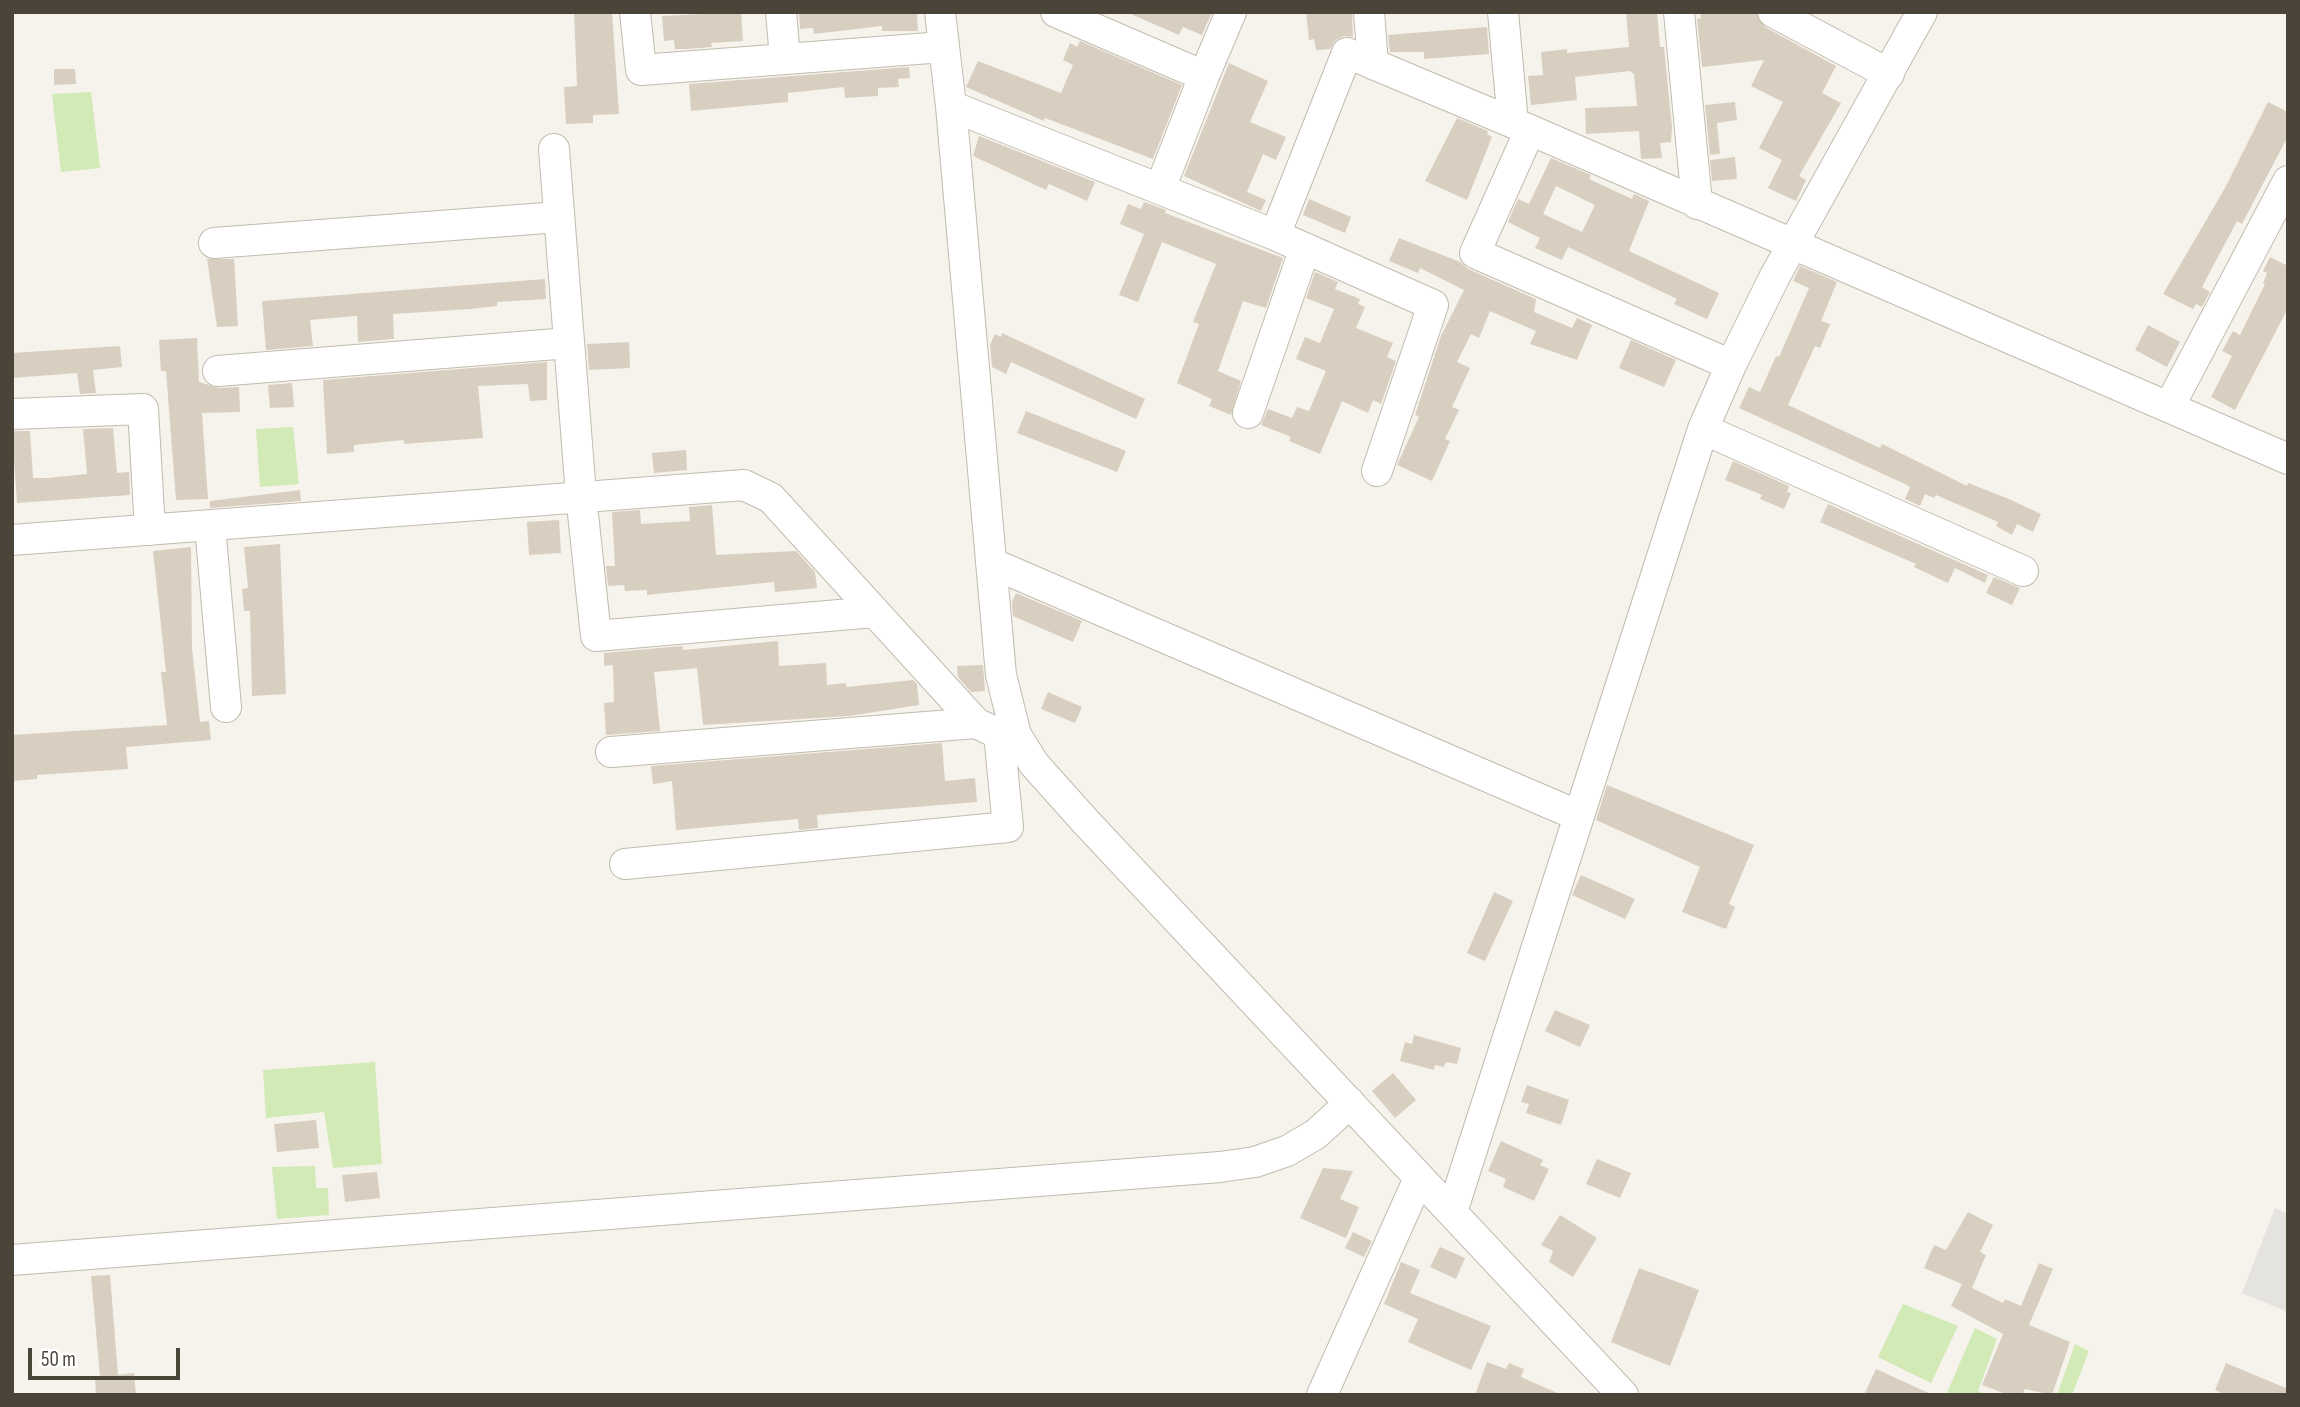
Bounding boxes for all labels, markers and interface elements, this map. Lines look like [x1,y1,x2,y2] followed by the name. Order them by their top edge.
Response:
[32,1334,184,1378] scale bar
[41,1347,76,1372] text: 50 m

